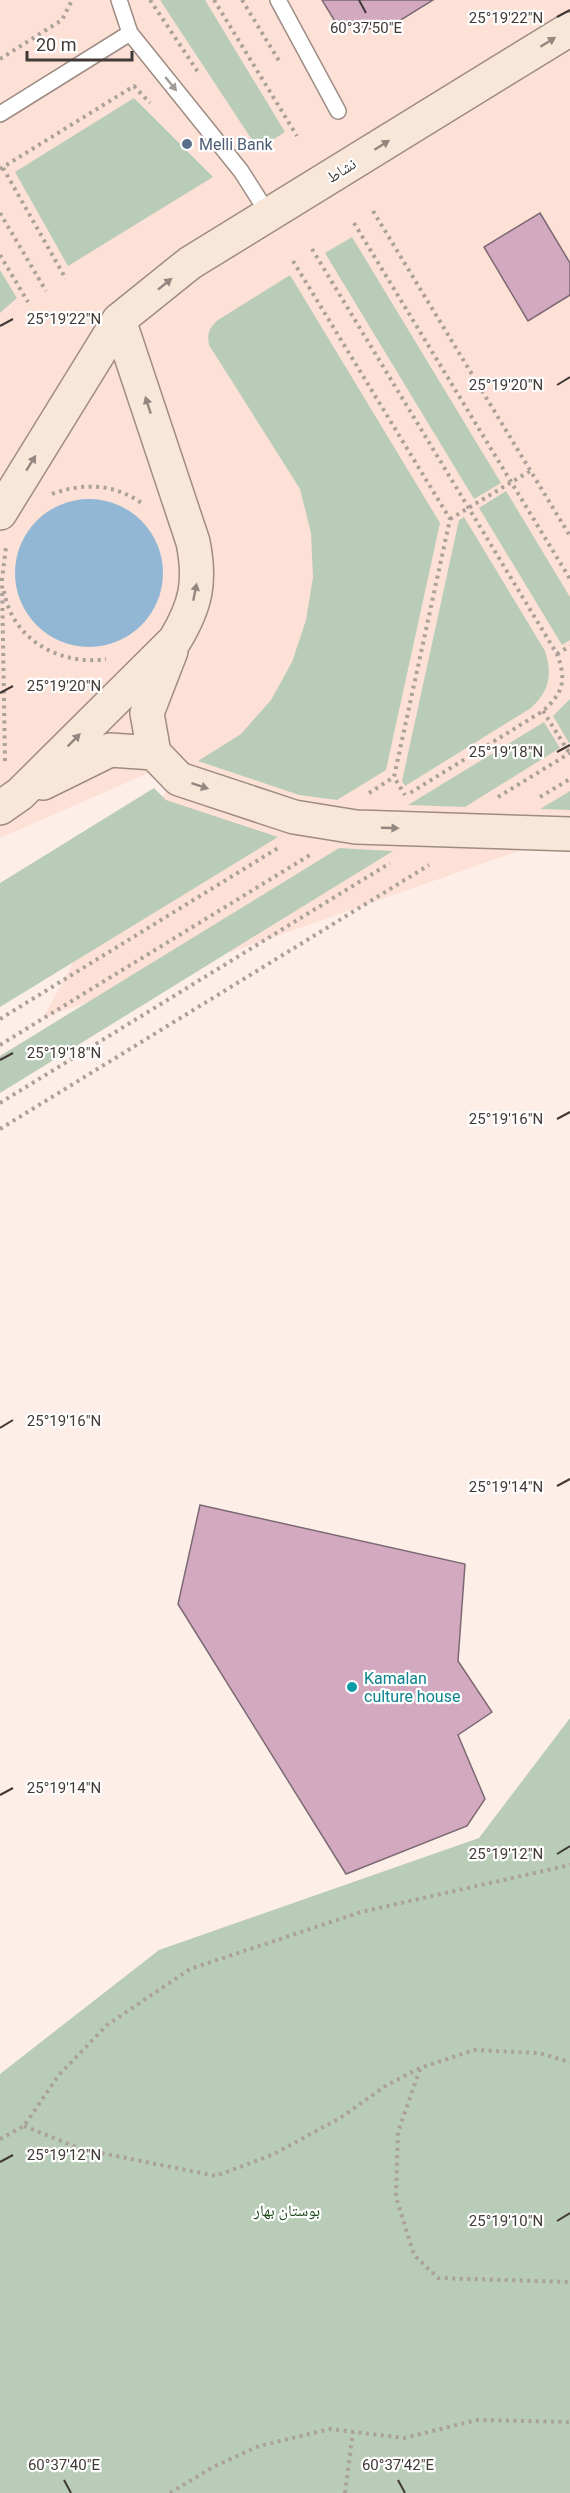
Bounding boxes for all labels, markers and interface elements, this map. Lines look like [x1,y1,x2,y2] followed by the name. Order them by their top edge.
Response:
[469,9,543,27] text: 25°19'22"N
[330,19,403,37] text: 60°37'50"E
[27,24,132,62] scale bar
[36,34,76,55] text: 20 m
[540,37,556,48] one-way arrow
[164,76,177,91] one-way arrow
[199,135,274,154] place label: Melli Bank
[180,137,194,151] marker: Melli Bank
[374,139,390,150] one-way arrow
[323,154,360,187] street label: نشاط
[157,277,173,290] one-way arrow
[27,310,101,328] text: 25°19'22"N
[469,376,543,394] text: 25°19'20"N
[142,396,152,414] one-way arrow
[25,455,36,472] one-way arrow
[191,582,200,601] one-way arrow
[27,677,101,695] text: 25°19'20"N
[66,734,80,748] one-way arrow
[469,743,543,761] text: 25°19'18"N
[191,782,209,792] one-way arrow
[380,823,399,833] one-way arrow
[27,1044,101,1062] text: 25°19'18"N
[469,1110,543,1128] text: 25°19'16"N
[27,1412,101,1430] text: 25°19'16"N
[469,1478,543,1496] text: 25°19'14"N
[364,1669,460,1706] place label: Kamalan culture house
[345,1680,359,1694] marker: Kamalan culture house
[27,1779,101,1797] text: 25°19'14"N
[469,1845,543,1863] text: 25°19'12"N
[27,2146,101,2164] text: 25°19'12"N
[253,2201,320,2221] park label: بوستان بهار
[469,2212,543,2230] text: 25°19'10"N
[28,2456,101,2474] text: 60°37'40"E
[362,2456,435,2474] text: 60°37'42"E

